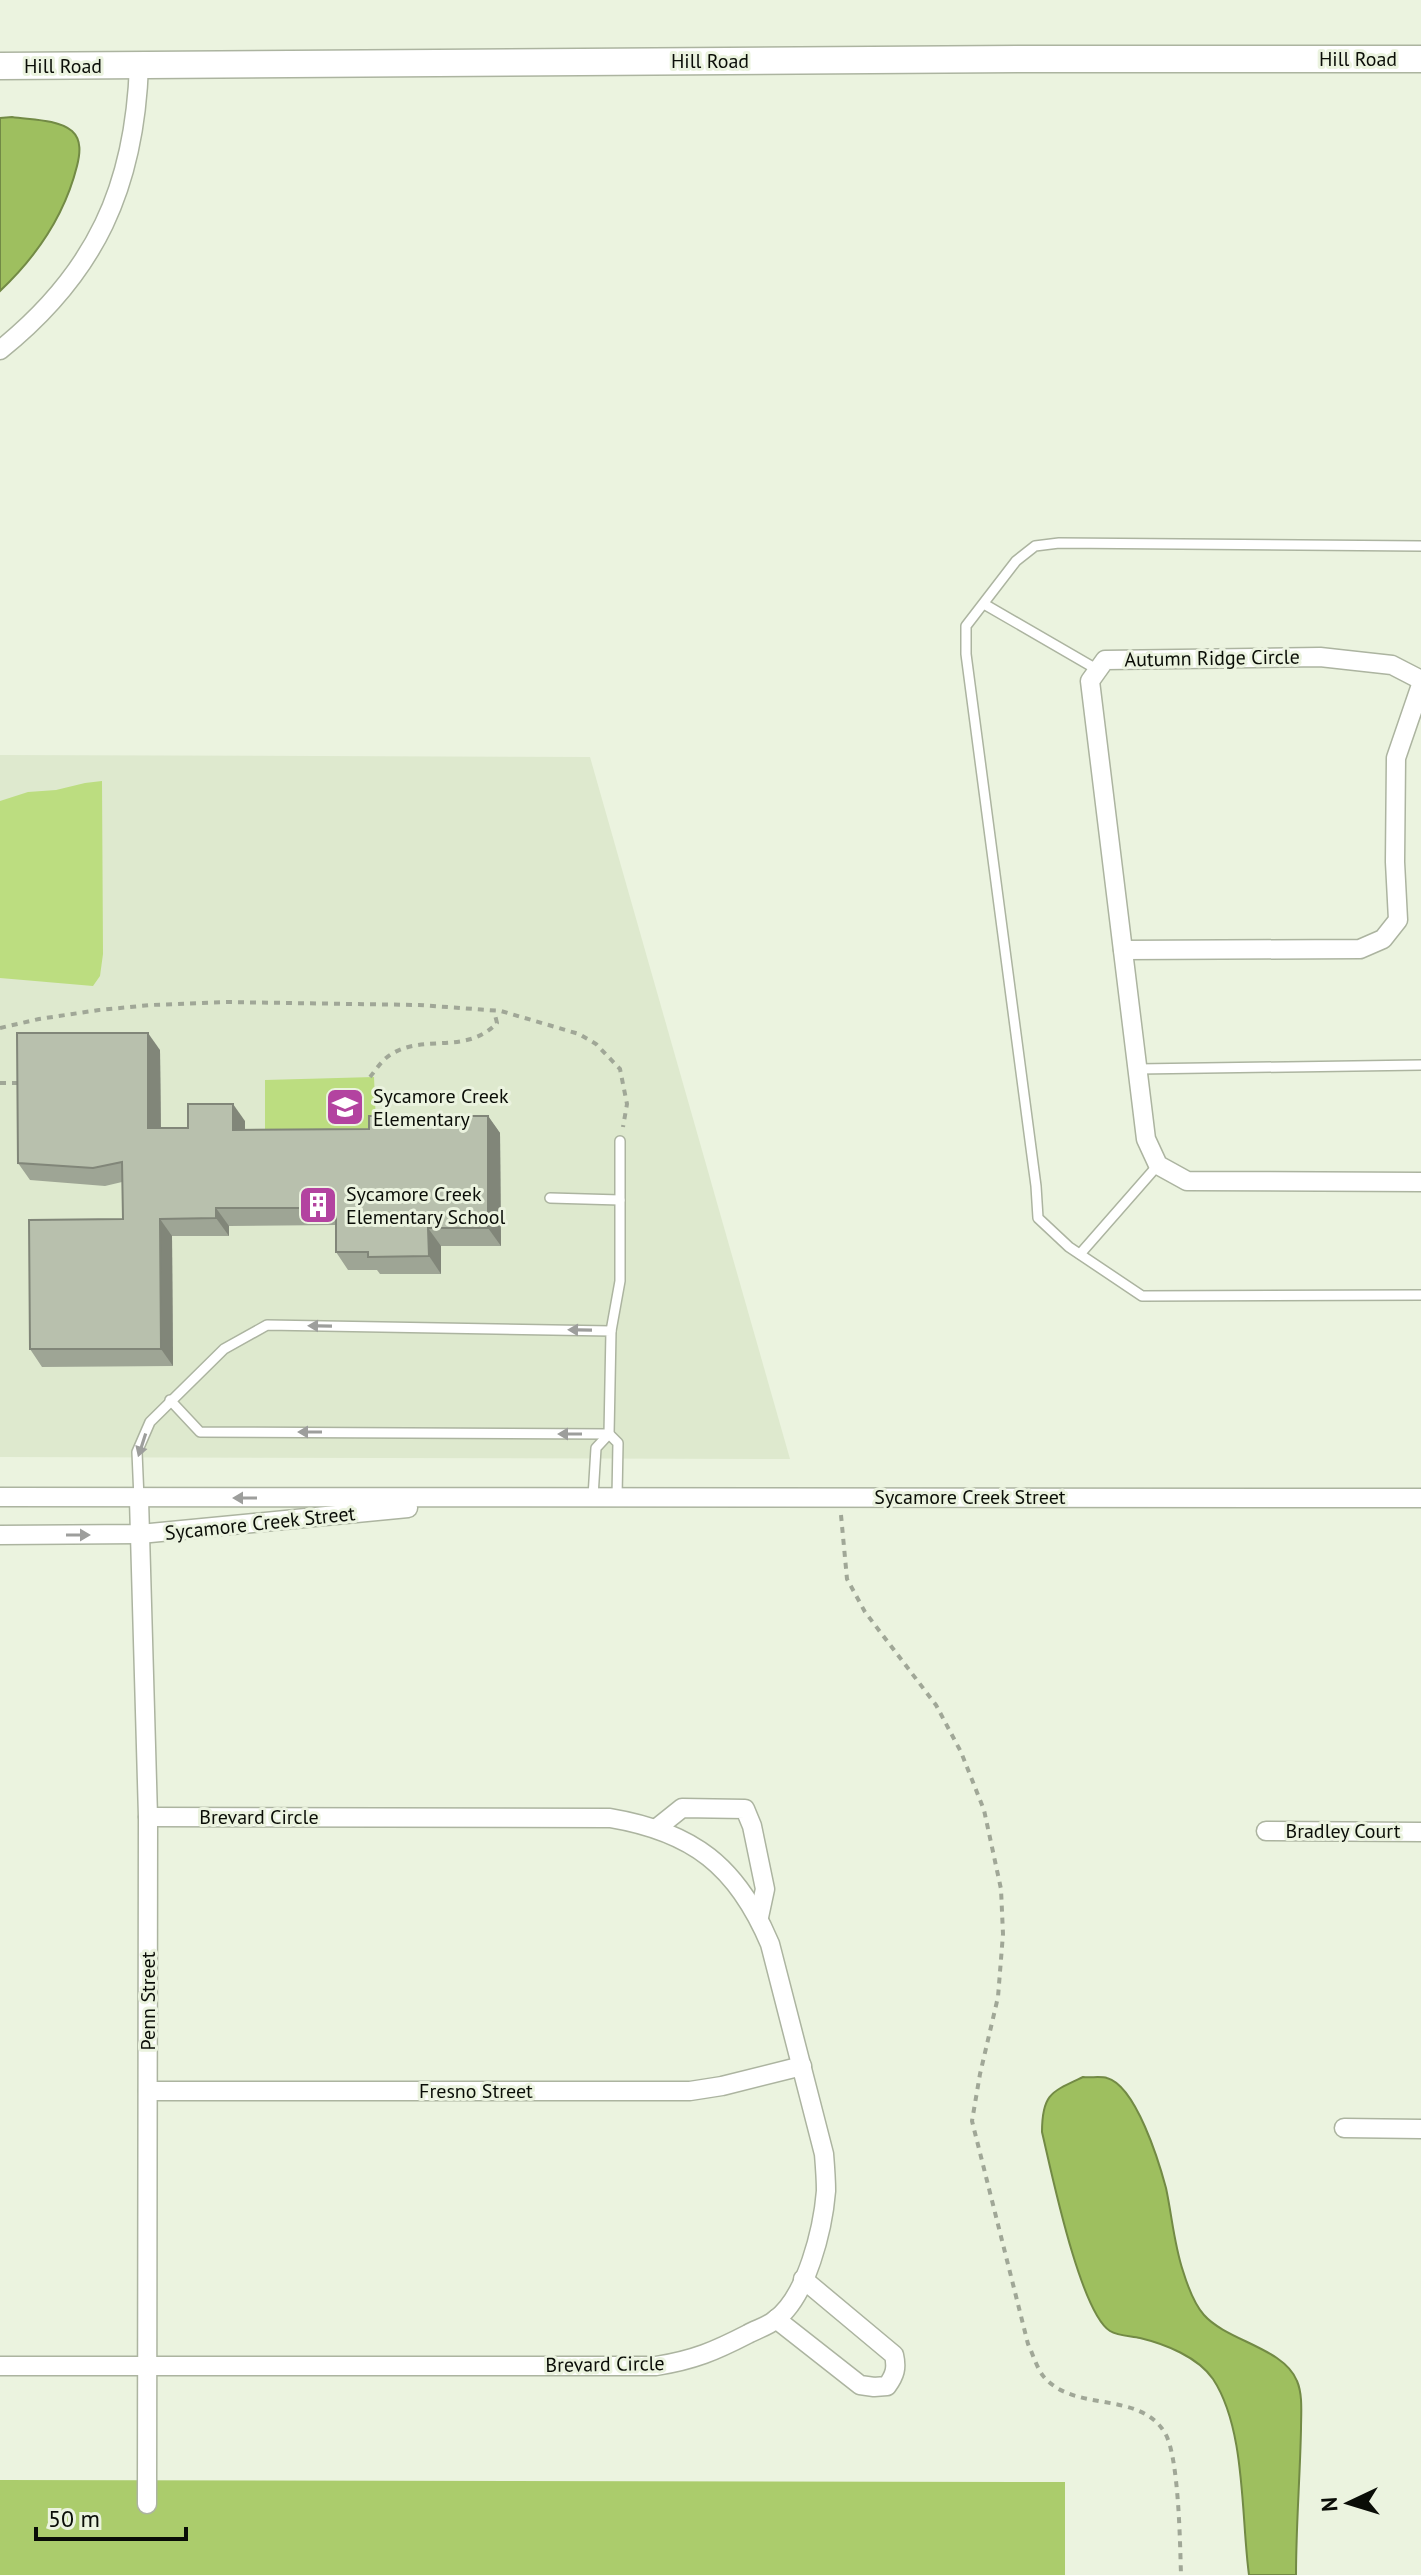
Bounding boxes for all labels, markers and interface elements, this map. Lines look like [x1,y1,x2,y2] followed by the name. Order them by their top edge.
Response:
[1319,46,1397,72] street label: Hill Road
[671,48,749,74] street label: Hill Road
[24,53,102,79] street label: Hill Road
[1124,643,1300,673] street label: Autumn Ridge Circle
[373,1083,509,1132] place label: Sycamore Creek Elementary
[324,1086,366,1128] school or university icon: Sycamore Creek Elementary
[346,1181,506,1230] place label: Sycamore Creek Elementary School
[297,1184,339,1226] building icon: Sycamore Creek Elementary School
[307,1320,332,1332] one-way arrow
[567,1324,592,1337] one-way arrow
[297,1426,322,1438] one-way arrow
[557,1428,582,1440] one-way arrow
[135,1433,148,1457] one-way arrow
[874,1484,1066,1510] street label: Sycamore Creek Street
[232,1492,257,1504] one-way arrow
[164,1500,357,1546] street label: Sycamore Creek Street
[66,1528,91,1541] one-way arrow
[199,1804,319,1830] street label: Brevard Circle
[1285,1818,1401,1844] street label: Bradley Court
[135,1951,161,2050] street label: Penn Street
[419,2078,533,2104] street label: Fresno Street
[545,2350,665,2378] street label: Brevard Circle
[1309,2463,1389,2543] north arrow
[36,2491,186,2541] scale bar
[1315,2496,1344,2513] text: N
[48,2503,100,2534] text: 50 m

